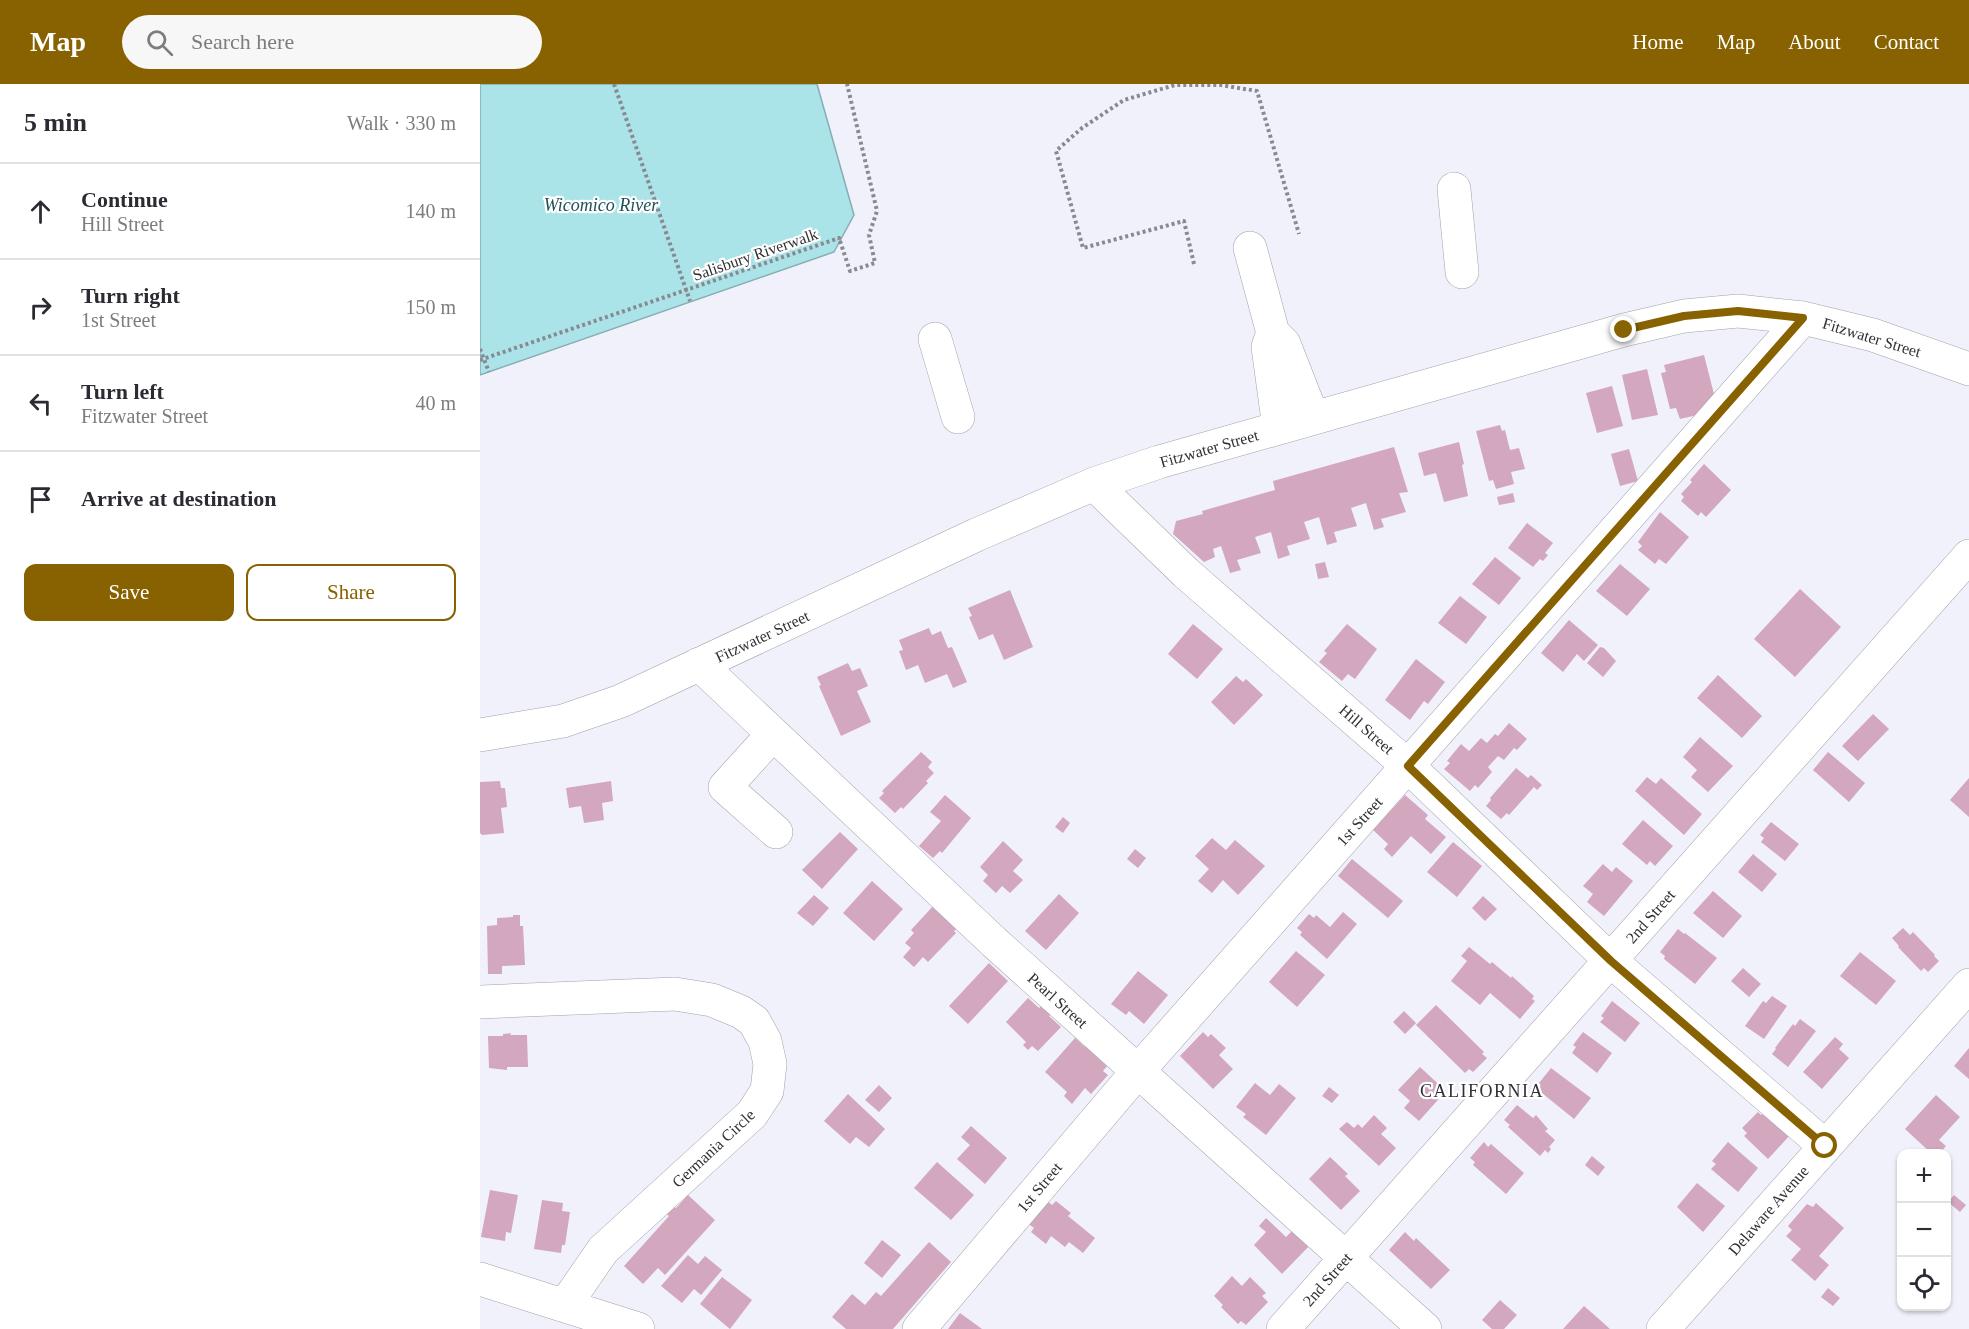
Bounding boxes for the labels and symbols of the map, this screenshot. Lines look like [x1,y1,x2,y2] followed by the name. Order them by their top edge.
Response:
[544,195,659,215] water label: Wicomico River
[690,225,820,285] street label: Salisbury Riverwalk
[1821,314,1924,361] street label: Fitzwater Street
[1610,316,1636,342] route end
[1158,426,1261,471] street label: Fitzwater Street
[713,607,812,666] street label: Fitzwater Street
[1336,701,1398,758] street label: Hill Street
[1333,793,1386,849] street label: 1st Street
[1623,886,1679,947] street label: 2nd Street
[1024,969,1091,1032] street label: Pearl Street
[1420,1081,1544,1101] district label: CALIFORNIA
[669,1106,758,1191] street label: Germania Circle
[1811,1132,1837,1158] route start
[1014,1158,1066,1216] street label: 1st Street
[1725,1162,1812,1259] street label: Delaware Avenue
[1300,1249,1356,1310] street label: 2nd Street

